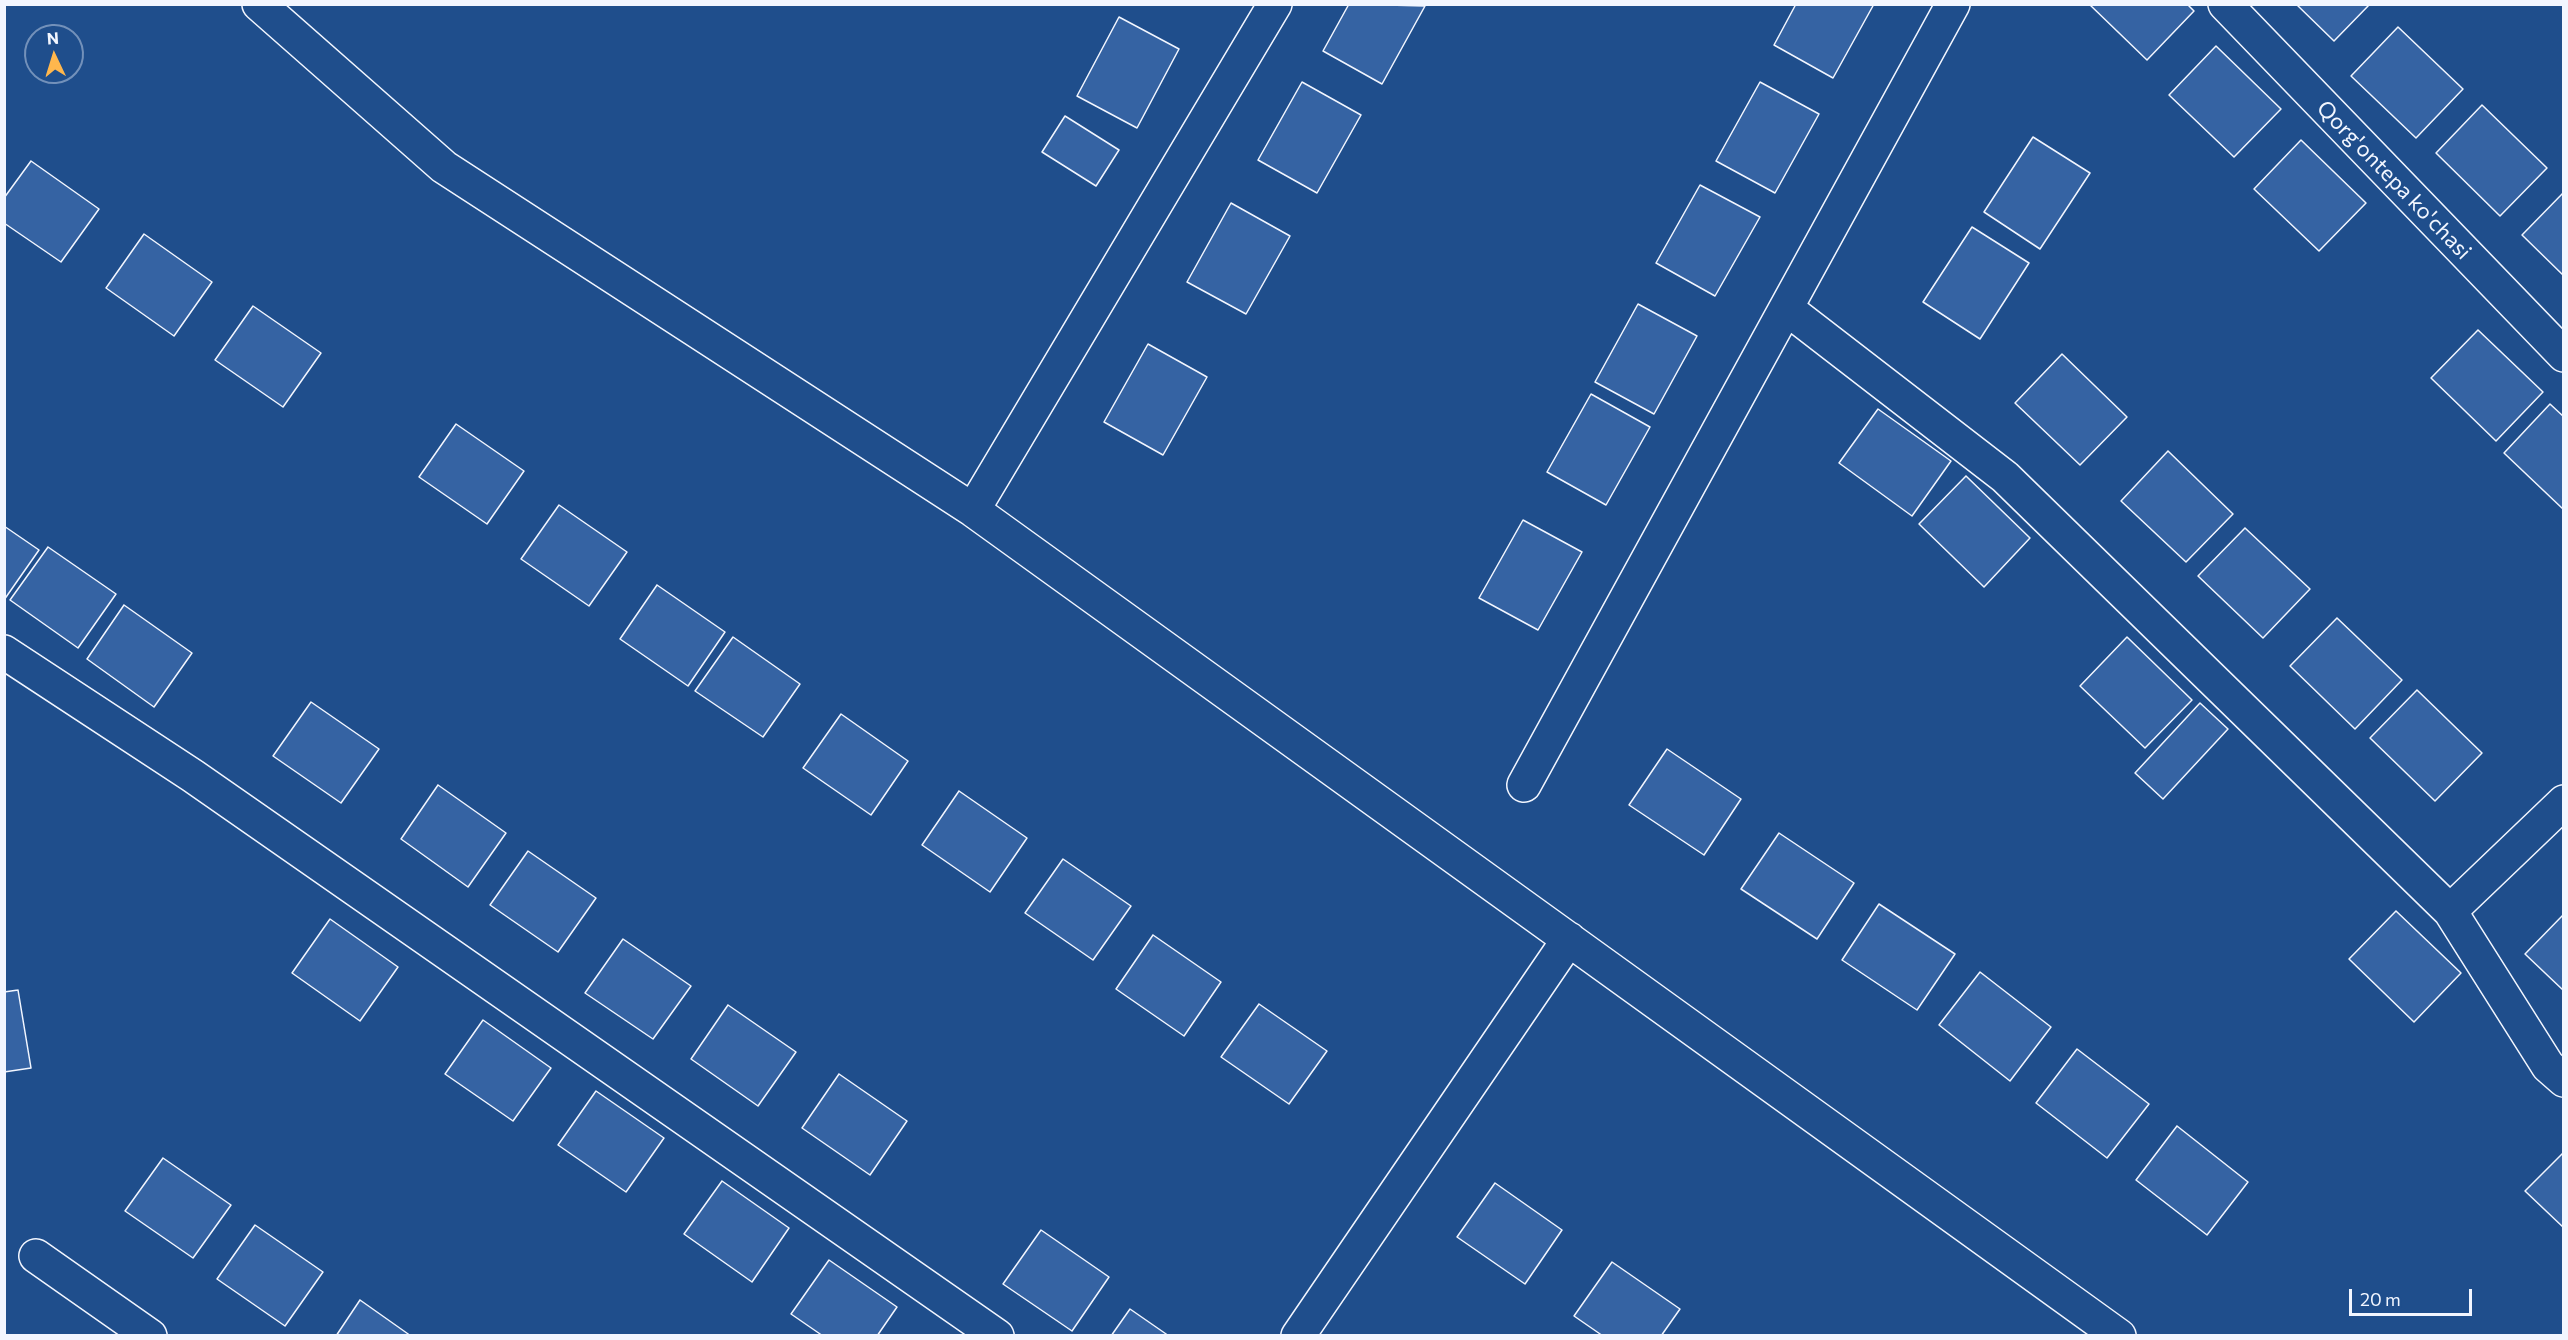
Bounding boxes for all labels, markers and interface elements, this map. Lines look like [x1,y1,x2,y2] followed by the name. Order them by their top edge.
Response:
[24,24,84,84] north arrow
[46,28,59,47] text: N
[2311,95,2477,265] street label: Qorg'ontepa ko'chasi
[2352,1277,2475,1315] scale bar
[2360,1288,2401,1310] text: 20 m

